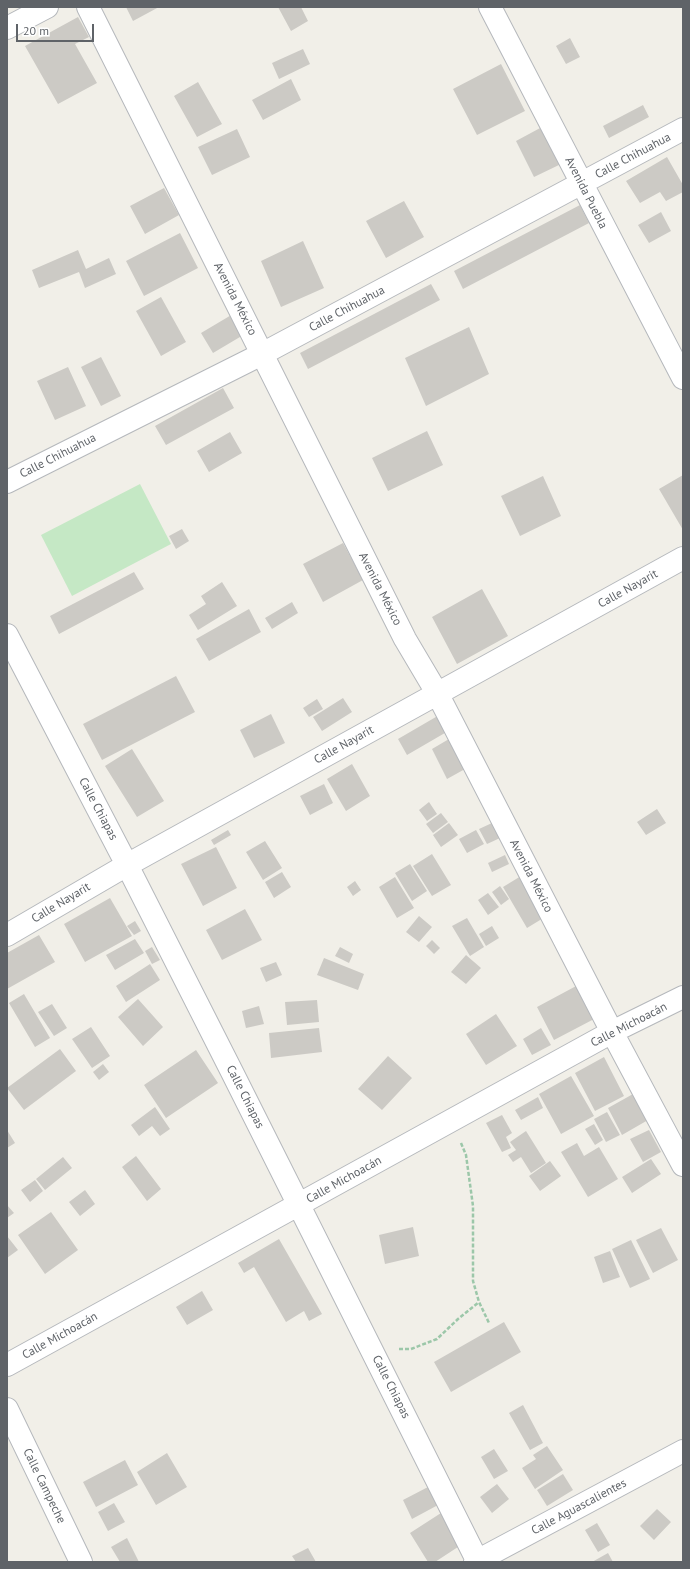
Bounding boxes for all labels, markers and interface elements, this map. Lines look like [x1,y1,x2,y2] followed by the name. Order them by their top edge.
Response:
[18,16,96,42] scale bar
[23,23,49,38] text: 20 m
[593,130,673,182] street label: Calle Chihuahua
[562,155,610,231] street label: Avenida Puebla
[210,260,260,338] street label: Avenida México
[307,283,387,335] street label: Calle Chihuahua
[18,431,98,481] street label: Calle Chihuahua
[355,550,405,628] street label: Avenida México
[596,567,660,611] street label: Calle Nayarit
[312,723,376,767] street label: Calle Nayarit
[75,775,121,843] street label: Calle Chiapas
[506,837,556,915] street label: Avenida México
[29,880,93,926] street label: Calle Nayarit
[588,1000,670,1050] street label: Calle Michoacán
[223,1063,267,1131] street label: Calle Chiapas
[304,1153,384,1207] street label: Calle Michoacán
[20,1309,100,1363] street label: Calle Michoacán
[369,1353,413,1421] street label: Calle Chiapas
[20,1446,68,1526] street label: Calle Campeche
[529,1476,629,1538] street label: Calle Aguascalientes

